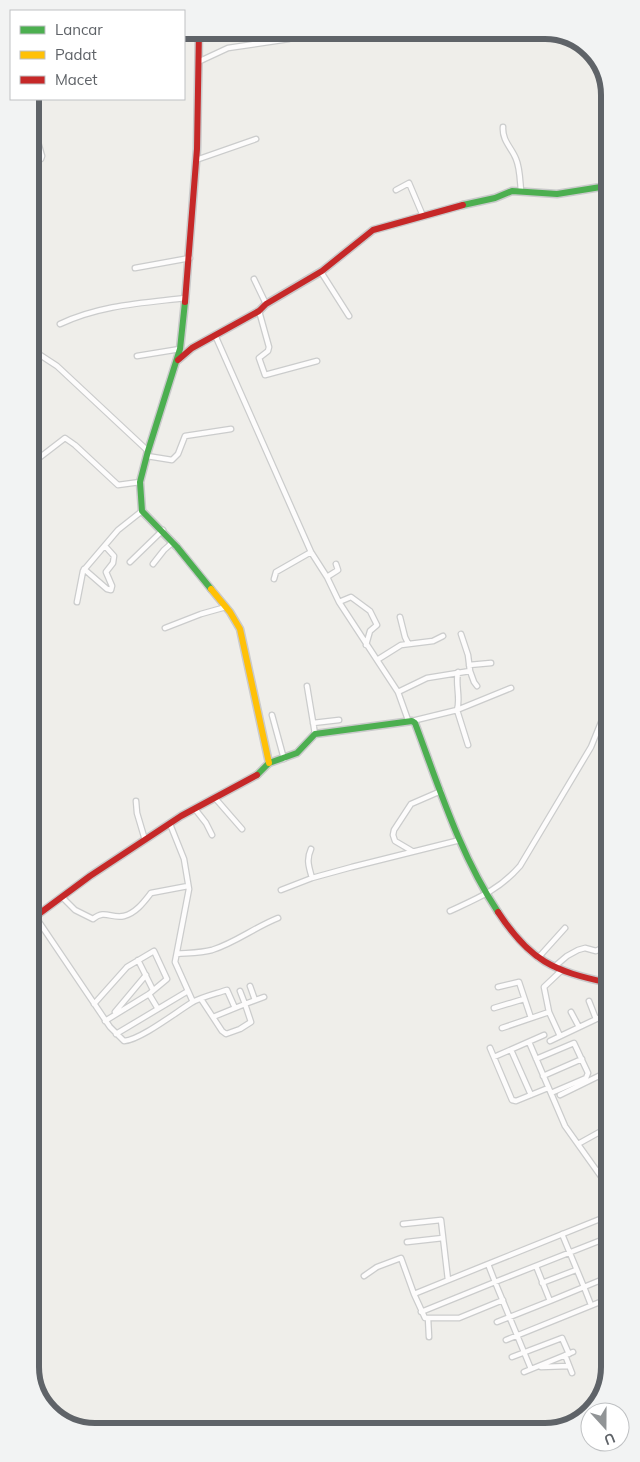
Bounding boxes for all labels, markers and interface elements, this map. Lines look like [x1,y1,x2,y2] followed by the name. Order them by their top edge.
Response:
[10,10,185,100] legend
[55,20,103,39] text: Lancar
[55,45,97,64] text: Padat
[55,70,98,89] text: Macet
[580,1402,630,1452] north arrow
[602,1429,618,1449] text: U

